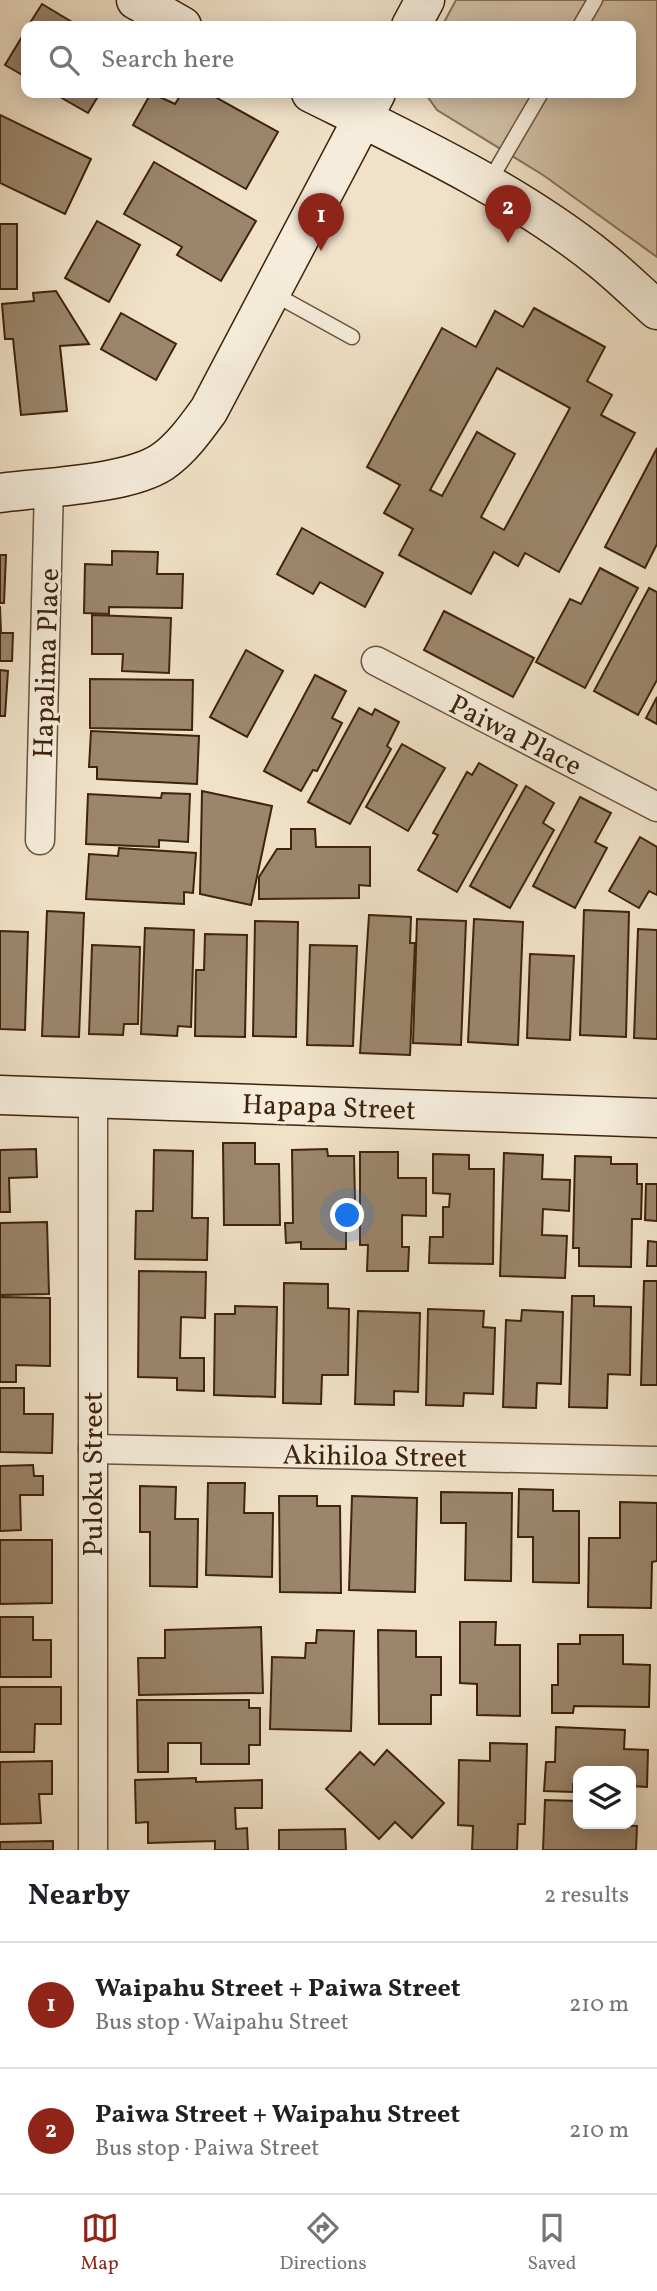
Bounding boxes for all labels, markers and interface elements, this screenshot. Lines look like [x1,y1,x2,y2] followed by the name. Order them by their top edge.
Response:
[21,21,636,98] search box
[45,41,83,79] icon: search
[101,42,234,78] text: Search here
[485,185,531,243] pin: 2
[298,193,344,251] pin: 1
[25,567,70,759] street label: Hapalima Place
[442,686,588,786] street label: Paiwa Place
[241,1086,417,1131] street label: Hapapa Street
[330,1198,364,1232] your location
[75,1391,114,1557] street label: Puloku Street
[282,1436,468,1479] street label: Akihiloa Street
[573,1766,636,1829] map controls
[573,1766,636,1829] button: layers
[28,1875,130,1917] text: Nearby
[544,1880,629,1912] text: 2 results
[95,1971,461,2007] text: Waipahu Street + Paiwa Street
[46,1989,56,2021] text: 1
[569,1989,629,2021] text: 210 m
[95,2007,349,2039] text: Bus stop · Waipahu Street
[95,2097,460,2133] text: Paiwa Street + Waipahu Street
[45,2115,57,2147] text: 2
[569,2115,629,2147] text: 210 m
[95,2133,319,2165] text: Bus stop · Paiwa Street
[80,2209,119,2277] tab: Map
[280,2209,367,2277] tab: Directions
[528,2209,576,2277] tab: Saved

